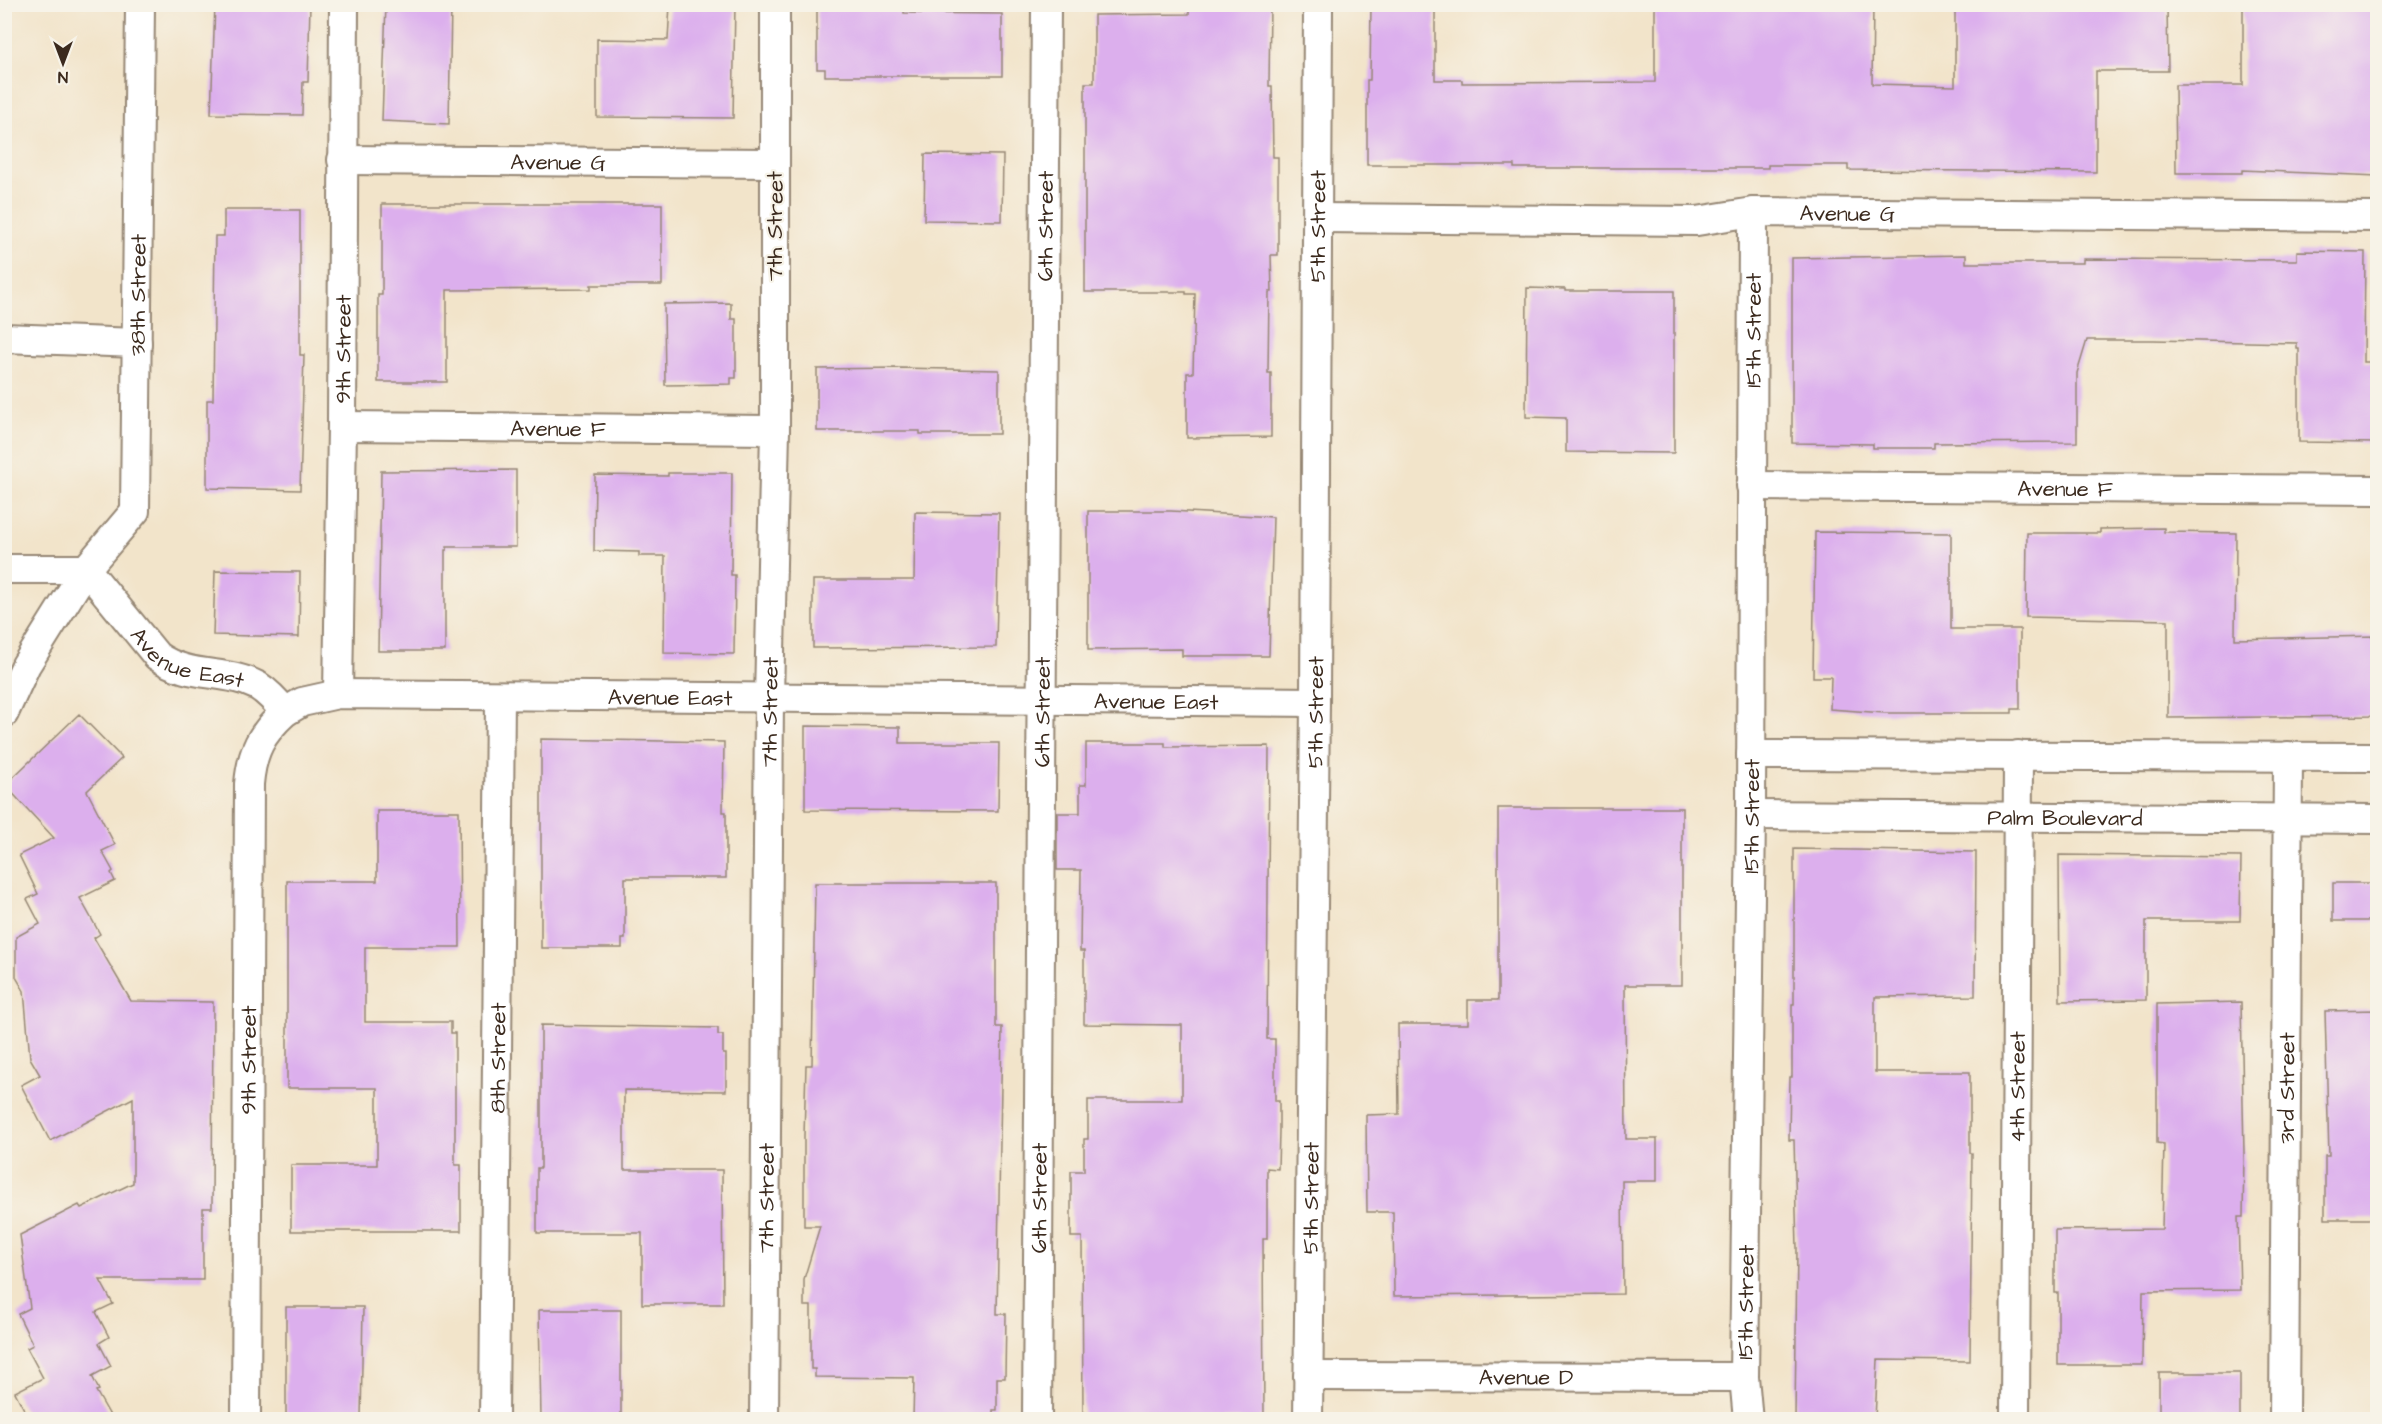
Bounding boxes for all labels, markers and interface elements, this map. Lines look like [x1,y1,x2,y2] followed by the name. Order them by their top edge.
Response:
[33,33,93,93] north arrow
[58,66,68,88] text: N
[510,147,606,179] street label: Avenue G
[1303,170,1334,282] street label: 5th Street
[760,171,791,281] street label: 7th Street
[1030,171,1062,281] street label: 6th Street
[1799,198,1895,230] street label: Avenue G
[123,234,155,356] street label: 38th Street
[1738,273,1770,388] street label: 15th Street
[328,294,360,404] street label: 9th Street
[510,414,607,445] street label: Avenue F
[2017,474,2114,505] street label: Avenue F
[123,621,248,696] street label: Avenue East
[1300,656,1332,768] street label: 5th Street
[755,657,787,767] street label: 7th Street
[1027,657,1059,767] street label: 6th Street
[608,682,733,714] street label: Avenue East
[1094,686,1219,718] street label: Avenue East
[1736,759,1768,874] street label: 15th Street
[1987,803,2143,834] street label: Palm Boulevard
[483,1002,514,1114] street label: 8th Street
[233,1005,265,1115] street label: 9th Street
[2002,1031,2034,1143] street label: 4th Street
[2272,1032,2303,1144] street label: 3rd Street
[1296,1142,1328,1254] street label: 5th Street
[751,1143,783,1253] street label: 7th Street
[1024,1143,1056,1253] street label: 6th Street
[1730,1244,1763,1360] street label: 15th Street
[1479,1362,1573,1394] street label: Avenue D

